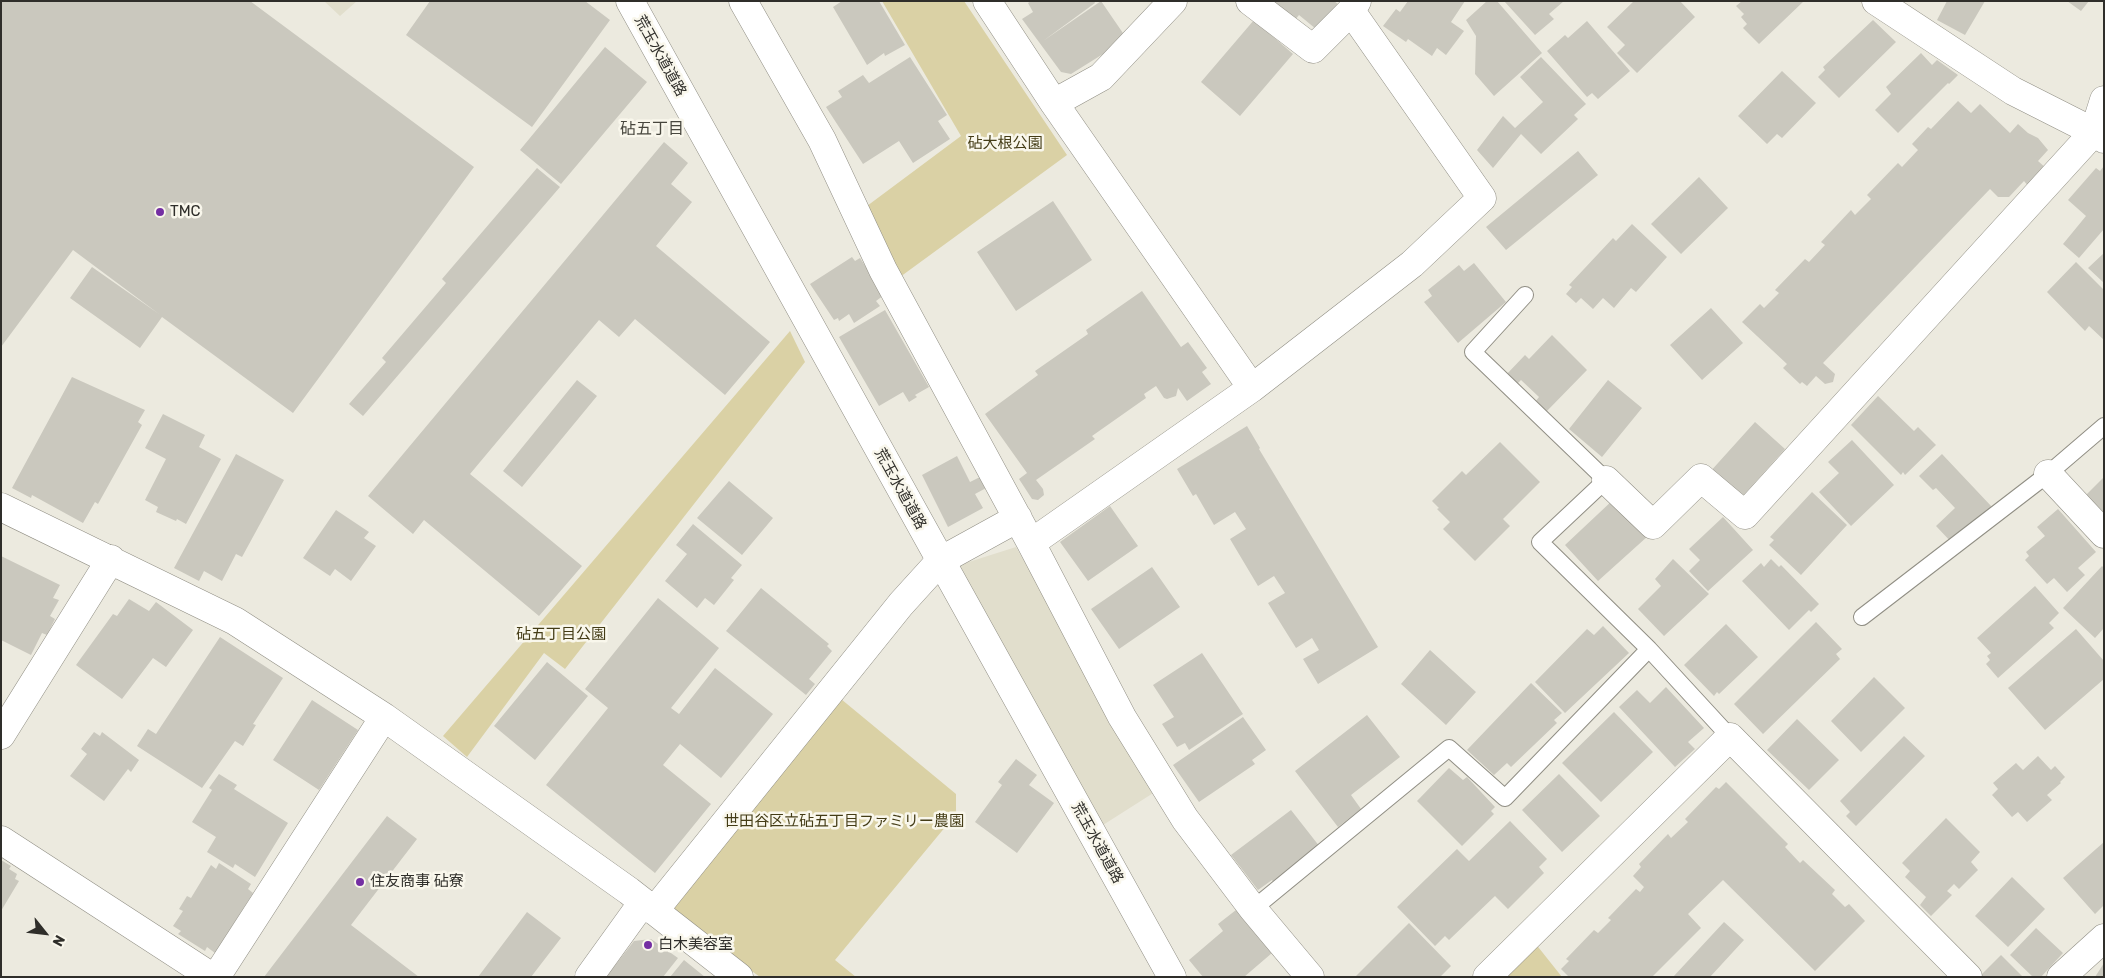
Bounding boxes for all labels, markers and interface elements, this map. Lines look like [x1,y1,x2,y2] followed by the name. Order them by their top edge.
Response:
[630,12,690,100] street label: 荒玉水道道路
[620,119,684,139] district label: 砧五丁目
[968,135,1042,153] park label: 砧大根公園
[170,203,201,221] place label: TMC
[154,206,166,218] marker: TMC
[870,445,930,533] street label: 荒玉水道道路
[516,626,606,644] park label: 砧五丁目公園
[1067,799,1127,887] street label: 荒玉水道道路
[724,813,964,831] park label: 世田谷区立砧五丁目ファミリー農園
[370,873,464,891] place label: 住友商事 砧寮
[354,876,366,888] marker: 住友商事 砧寮
[20,908,70,958] north arrow
[49,932,68,949] text: N
[658,936,733,954] place label: 白木美容室
[642,939,654,951] marker: 白木美容室

